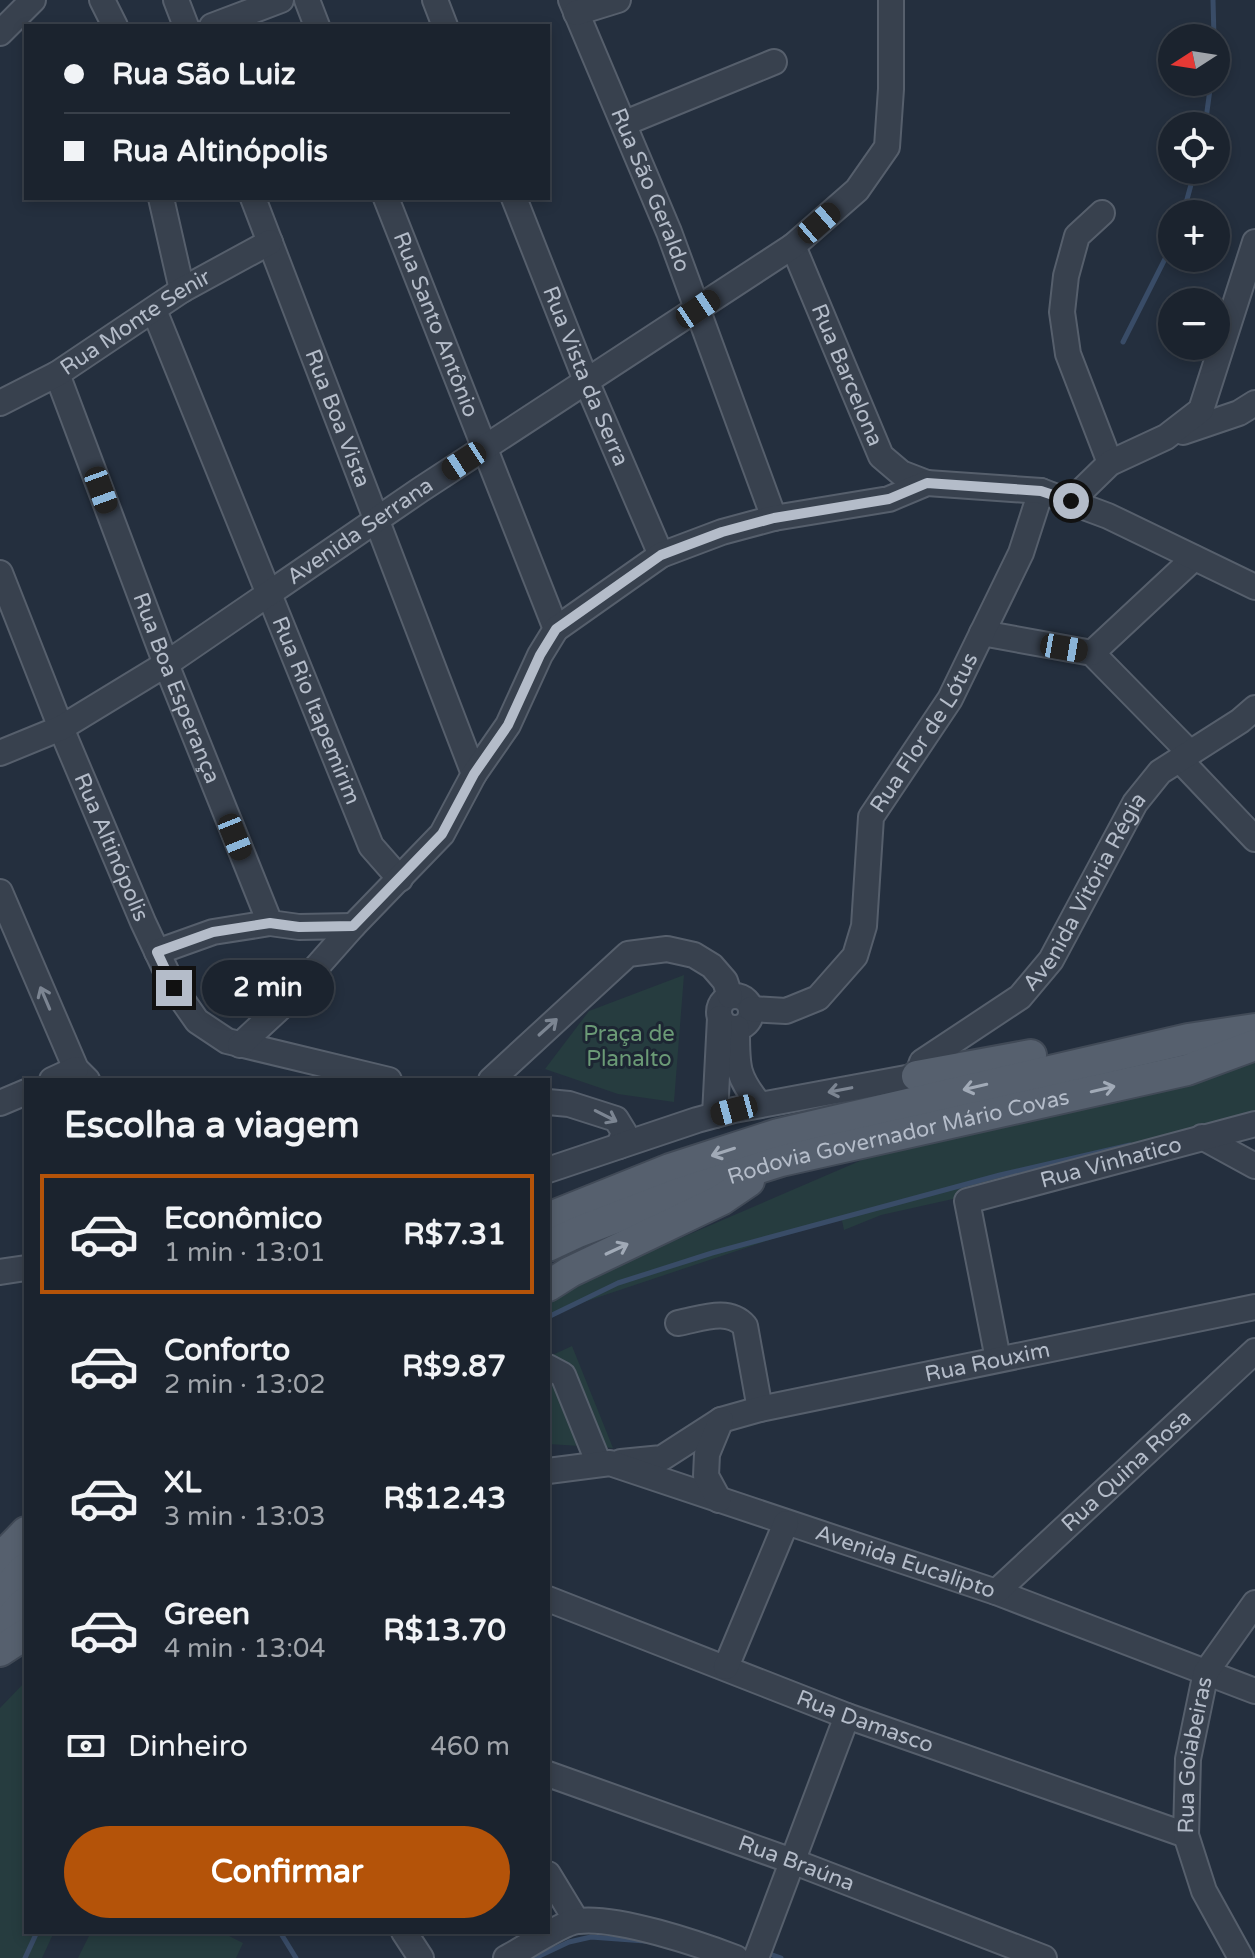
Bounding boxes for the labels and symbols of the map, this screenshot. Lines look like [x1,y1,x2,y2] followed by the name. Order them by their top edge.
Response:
[1158,24,1230,96] north arrow
[605,104,696,276] street label: Rua São Geraldo
[793,198,845,248] car
[388,228,484,421] street label: Rua Santo Antônio
[55,264,216,381] street label: Rua Monte Senir
[537,283,634,470] street label: Rua Vista da Serra
[671,286,725,332] car
[806,300,888,450] street label: Rua Barcelona
[299,346,376,491] street label: Rua Boa Vista
[437,438,491,484] car
[82,463,120,517] car
[282,472,438,590] street label: Avenida Serrana
[1053,483,1089,519] route start
[127,589,226,787] street label: Rua Boa Esperança
[266,613,366,808] street label: Rua Rio Itapemirim
[1038,632,1090,664] car
[865,648,983,818] street label: Rua Flor de Lótus
[69,769,154,925] street label: Rua Altinópolis
[1017,787,1151,996] street label: Avenida Vitória Régia
[215,810,255,864] car
[202,960,334,1016] callout: 2 min
[156,970,192,1006] route end
[37,986,52,1011] one-way arrow
[538,1019,558,1037] one-way arrow
[583,1021,675,1072] park label: Praça de Planalto
[963,1080,988,1095] one-way arrow
[1090,1081,1116,1096] one-way arrow
[724,1084,1072,1190] street label: Rodovia Governador Mário Covas
[828,1084,854,1099] one-way arrow
[708,1092,760,1128] car
[594,1109,617,1124] one-way arrow
[1037,1131,1185,1194] street label: Rua Vinhatico
[711,1145,737,1160] one-way arrow
[605,1241,629,1256] one-way arrow
[923,1337,1052,1388] street label: Rua Rouxim
[1056,1404,1196,1537] street label: Rua Quina Rosa
[812,1520,999,1604] street label: Avenida Eucalipto
[1173,1674,1218,1834] street label: Rua Goiabeiras
[793,1685,937,1758] street label: Rua Damasco
[735,1830,858,1897] street label: Rua Braúna

